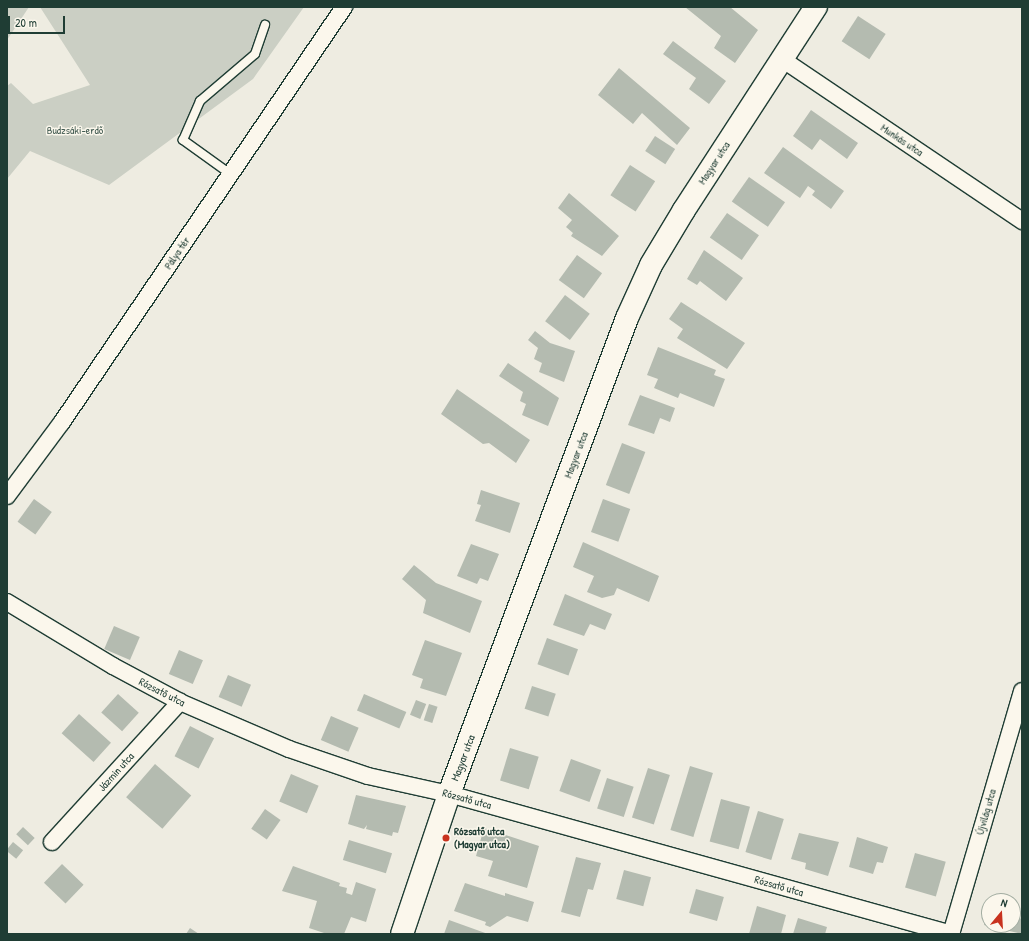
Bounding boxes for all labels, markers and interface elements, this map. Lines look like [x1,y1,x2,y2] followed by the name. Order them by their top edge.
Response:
[10,8,67,34] scale bar
[15,14,37,31] text: 20 m
[878,121,926,159] street label: Munkás utca
[47,123,103,137] park label: Budzsáki-erdő
[695,139,733,187] street label: Magyar utca
[161,234,193,272] street label: Pálya tér
[561,430,591,480] street label: Magyar utca
[137,675,187,709] street label: Rózsatő utca
[448,733,478,783] street label: Magyar utca
[95,750,137,794] street label: Jázmin utca
[441,786,493,812] street label: Rózsatő utca
[973,788,999,836] street label: Újvilág utca
[454,825,510,851] place label: Rózsatő utca (Magyar utca)
[441,833,451,843] marker: Rózsatő utca (Magyar utca)
[753,873,805,899] street label: Rózsatő utca
[981,893,1021,933] north arrow
[999,895,1009,910] text: N

